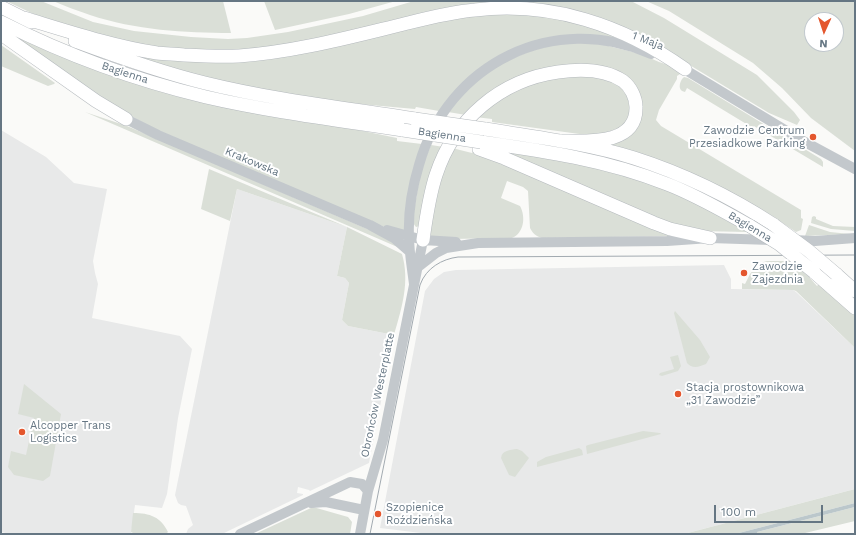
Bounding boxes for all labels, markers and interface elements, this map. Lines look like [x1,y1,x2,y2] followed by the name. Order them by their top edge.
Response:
[804,12,844,52] north arrow
[630,29,666,53] street label: 1 Maja
[819,37,828,50] text: N
[100,59,150,87] street label: Bagienna
[689,124,805,150] place label: Zawodzie Centrum Przesiadkowe Parking
[417,125,467,145] street label: Bagienna
[808,132,818,142] marker: Zawodzie Centrum Przesiadkowe Parking
[223,145,281,179] street label: Krakowska
[726,209,774,245] street label: Bagienna
[752,260,803,286] place label: Zawodzie Zajezdnia
[739,268,749,278] marker: Zawodzie Zajezdnia
[358,331,398,459] street label: Obrońców Westerplatte
[686,381,804,407] place label: Stacja prostownikowa „31 Zawodzie”
[673,389,683,399] marker: Stacja prostownikowa „31 Zawodzie”
[30,419,111,445] place label: Alcopper Trans Logistics
[17,427,27,437] marker: Alcopper Trans Logistics
[716,497,825,523] scale bar
[386,501,452,527] place label: Szopienice Roździeńska
[721,505,756,519] text: 100 m
[373,509,383,519] marker: Szopienice Roździeńska

